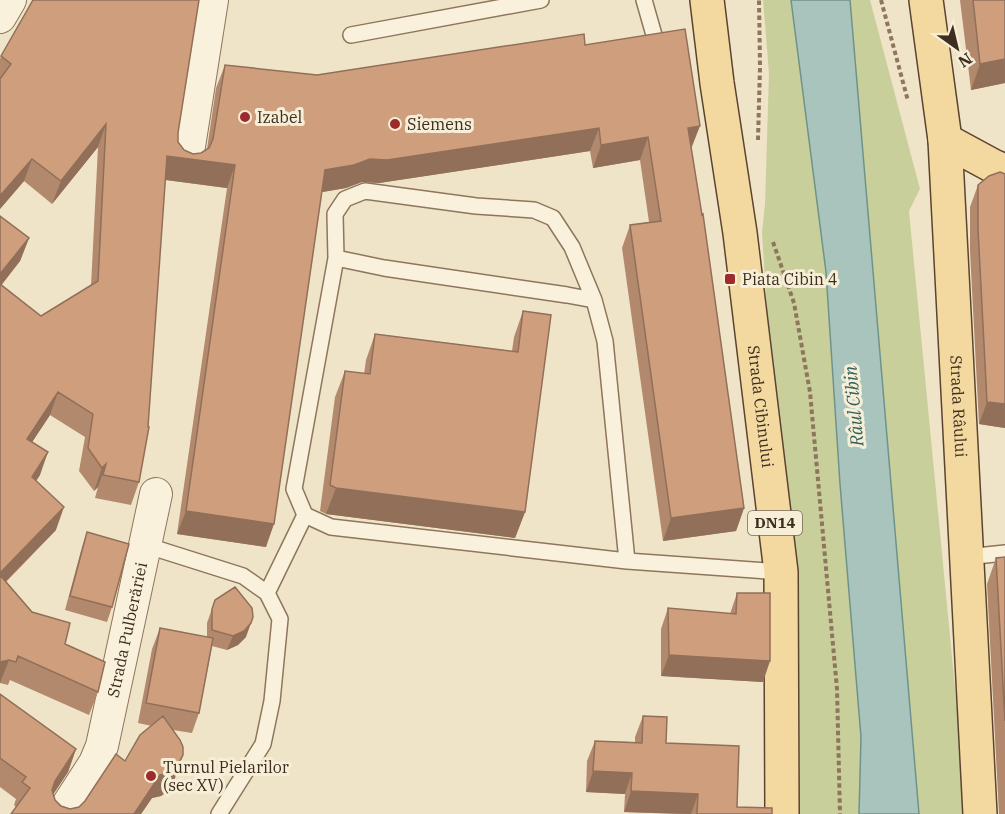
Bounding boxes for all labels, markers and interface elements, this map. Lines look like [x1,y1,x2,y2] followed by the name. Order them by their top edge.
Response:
[927,18,987,78] north arrow
[955,49,976,72] text: N
[257,107,303,127] place label: Izabel
[238,110,252,124] marker: Izabel
[407,114,472,134] place label: Siemens
[388,117,402,131] marker: Siemens
[742,269,837,289] place label: Piata Cibin 4
[723,272,737,286] marker: Piata Cibin 4
[744,344,778,469] street label: Strada Cibinului
[946,355,971,458] street label: Strada Râului
[838,364,869,448] water label: Râul Cibin
[748,511,802,535] road number: DN14
[103,560,151,699] street label: Strada Pulberăriei
[163,757,289,795] place label: Turnul Pielarilor (sec XV)
[144,769,158,783] marker: Turnul Pielarilor (sec XV)

